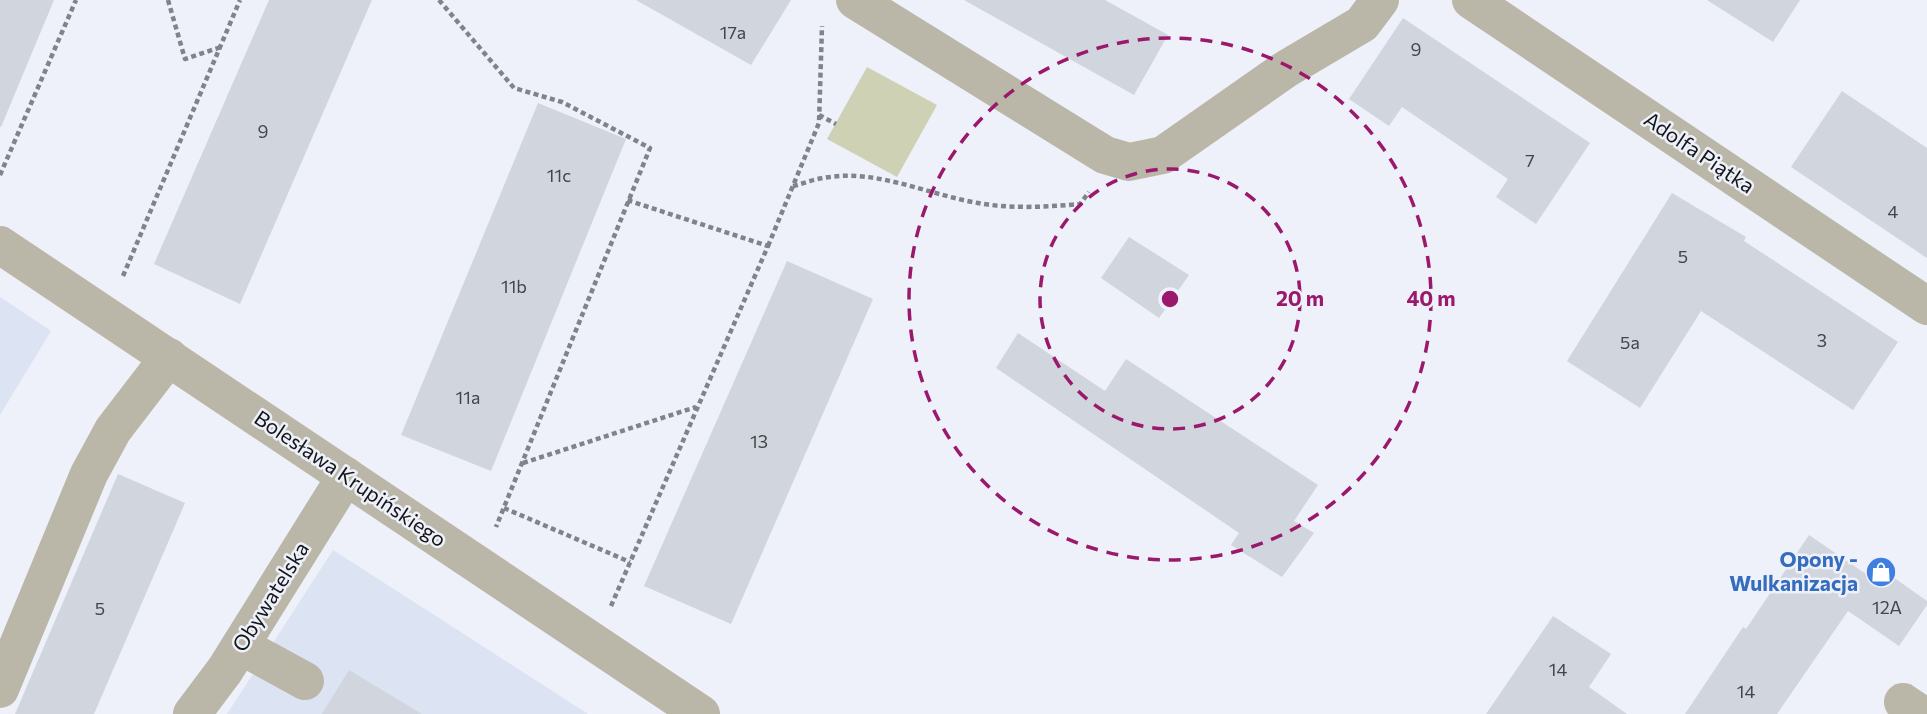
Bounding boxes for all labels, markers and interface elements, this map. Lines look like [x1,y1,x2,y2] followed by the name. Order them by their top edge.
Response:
[720,21,746,43] house number: 17a
[1411,38,1421,60] house number: 9
[1640,106,1760,198] street label: Adolfa Piątka
[258,120,268,142] house number: 9
[1525,149,1535,171] house number: 7
[547,164,571,186] house number: 11c
[1888,200,1899,222] house number: 4
[1678,245,1688,267] house number: 5
[501,275,527,297] house number: 11b
[1276,285,1324,310] text: 20 m
[1406,285,1456,310] text: 40 m
[1158,287,1182,311] centre of rings
[1817,329,1827,351] house number: 3
[1620,331,1640,353] house number: 5a
[456,386,480,408] house number: 11a
[250,404,451,551] street label: Bolesława Krupińskiego
[750,430,768,452] house number: 13
[226,537,313,656] street label: Obywatelska
[1729,546,1858,595] place label: Opony - Wulkanizacja
[1864,555,1898,589] shop icon: Opony - Wulkanizacja
[1872,596,1902,618] house number: 12A
[95,597,105,619] house number: 5
[1549,658,1567,680] house number: 14
[1737,680,1755,702] house number: 14

